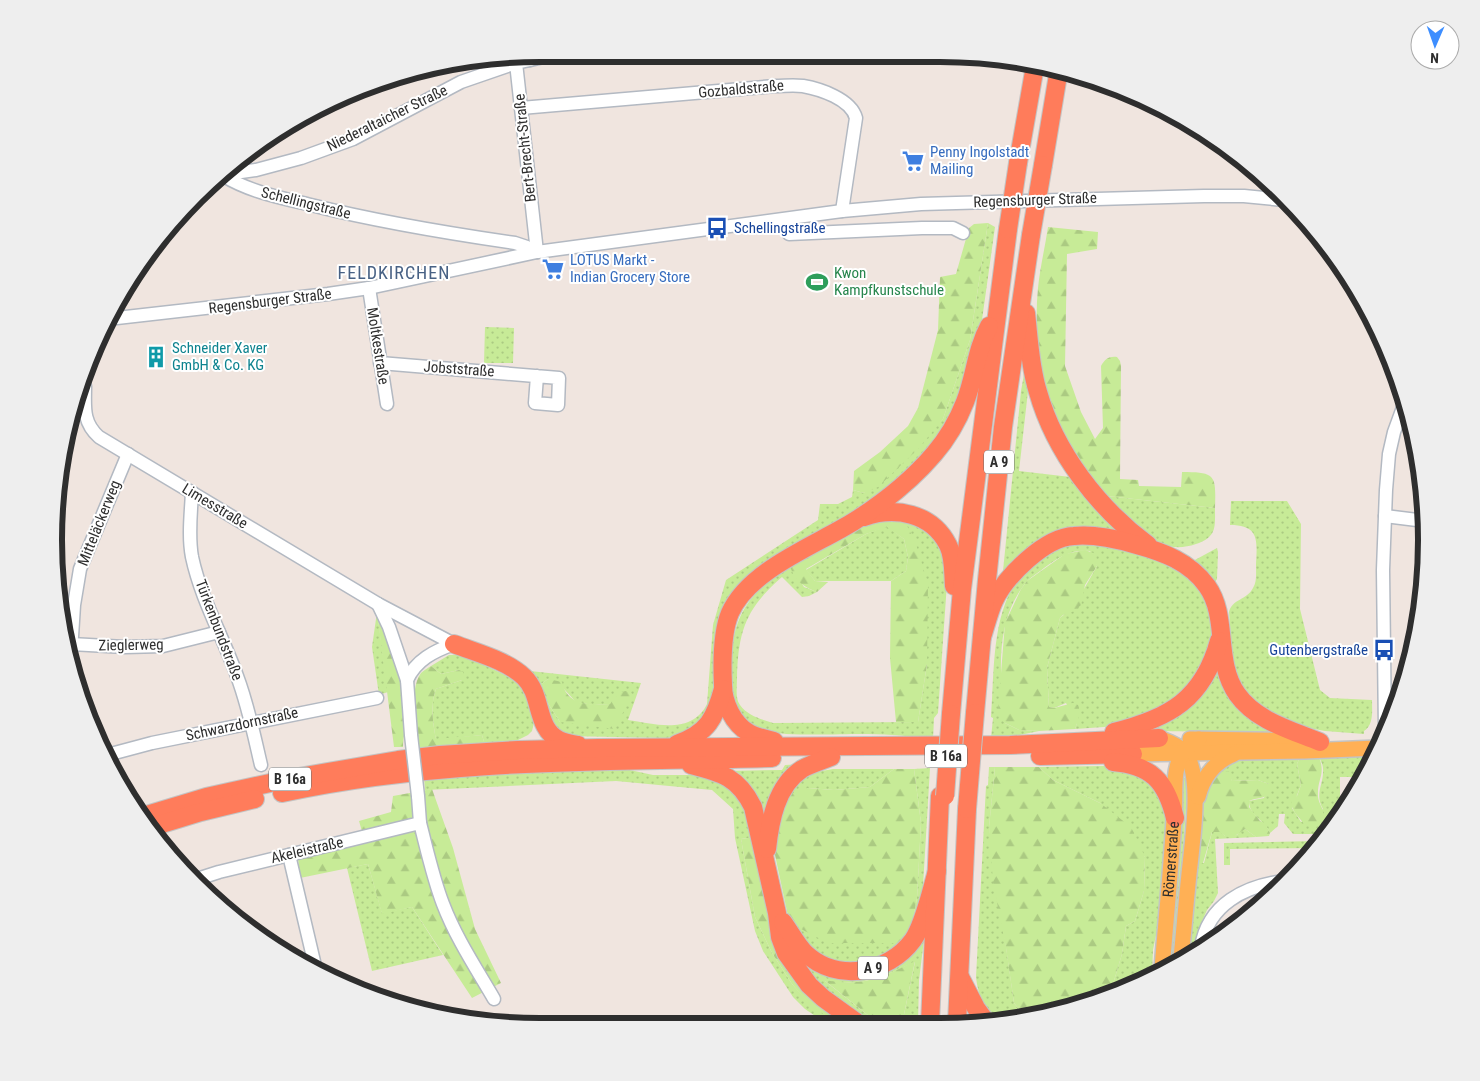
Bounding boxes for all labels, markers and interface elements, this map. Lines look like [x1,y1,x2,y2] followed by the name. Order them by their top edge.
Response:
[1410,20,1460,70] north arrow
[1430,50,1439,66] text: N
[697,76,785,102] street label: Gozbaldstraße
[324,81,450,155] street label: Niederaltaicher Straße
[510,93,540,203] street label: Bert-Brecht-Straße
[930,143,1029,178] place label: Penny Ingolstadt Mailing
[900,148,926,174] supermarket icon: Penny Ingolstadt Mailing
[259,183,353,223] street label: Schellingstraße
[973,189,1097,211] street label: Regensburger Straße
[704,215,730,241] bus stop icon: Schellingstraße
[734,219,826,237] place label: Schellingstraße
[570,251,690,286] place label: LOTUS Markt - Indian Grocery Store
[540,256,566,282] supermarket icon: LOTUS Markt - Indian Grocery Store
[338,262,450,283] district label: FELDKIRCHEN
[834,264,944,299] place label: Kwon Kampfkunstschule
[804,269,830,295] sports icon: Kwon Kampfkunstschule
[208,285,332,317] street label: Regensburger Straße
[363,306,393,386] street label: Moltkestraße
[172,339,268,374] place label: Schneider Xaver GmbH & Co. KG
[143,344,169,370] building icon: Schneider Xaver GmbH & Co. KG
[423,358,495,380] street label: Jobststraße
[984,451,1014,474] road number: A 9
[74,478,124,568] street label: Mitteläckerweg
[179,479,251,533] street label: Limesstraße
[191,577,247,683] street label: Türkenbundstraße
[98,635,164,655] street label: Zieglerweg
[1371,637,1397,663] bus stop icon: Gutenbergstraße
[1269,641,1368,659] place label: Gutenbergstraße
[184,703,300,745] street label: Schwarzdornstraße
[925,744,967,768] road number: B 16a
[269,768,311,791] road number: B 16a
[1159,821,1183,898] street label: Römerstraße
[269,833,345,867] street label: Akeleistraße
[858,956,888,980] road number: A 9

